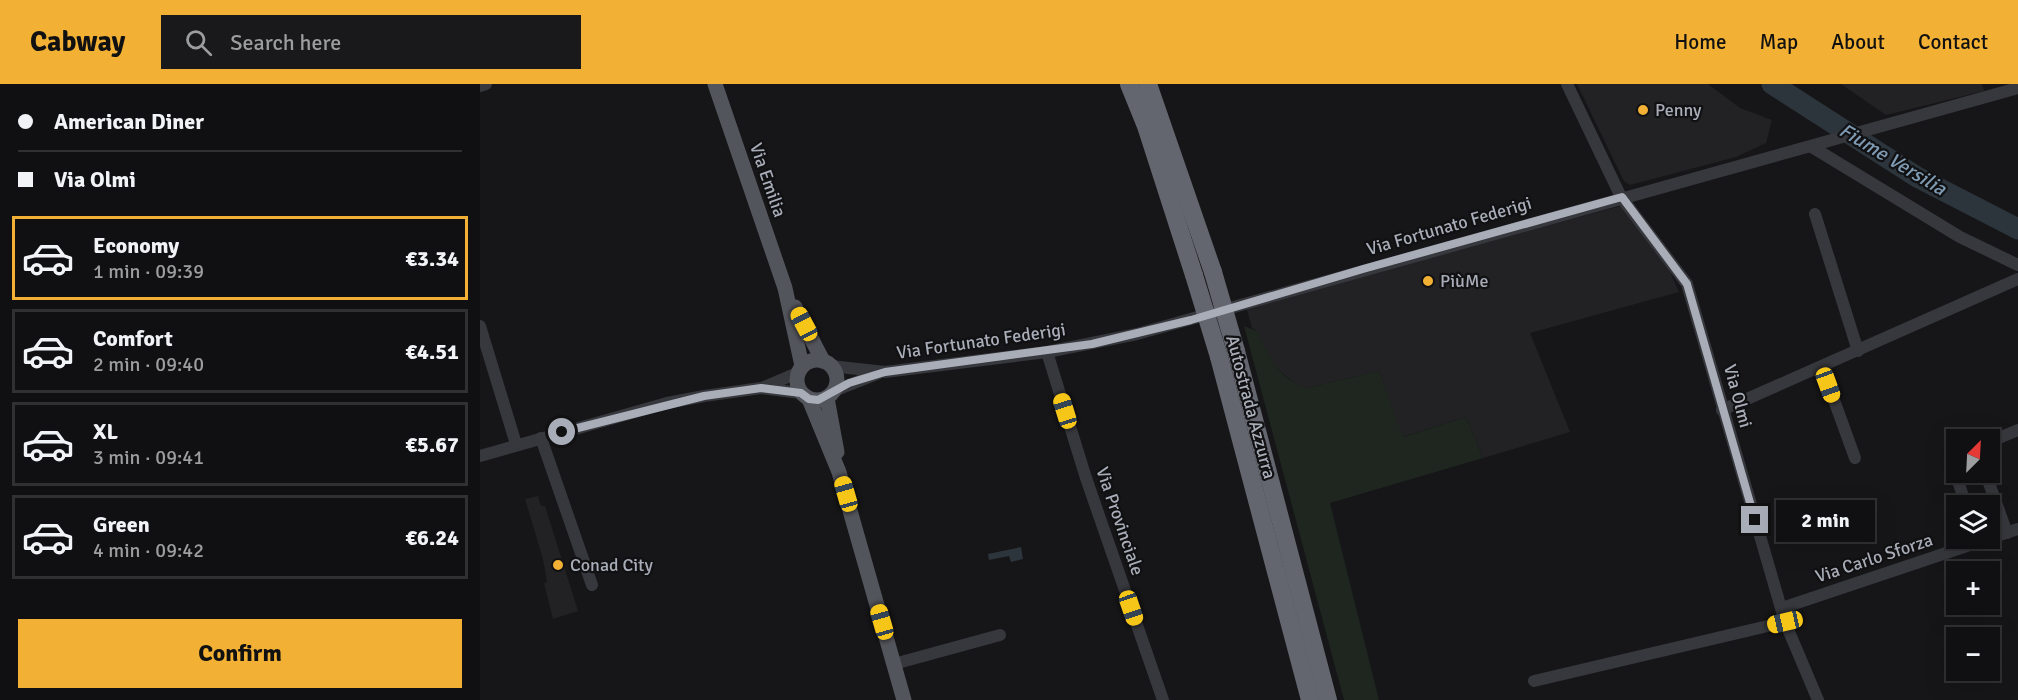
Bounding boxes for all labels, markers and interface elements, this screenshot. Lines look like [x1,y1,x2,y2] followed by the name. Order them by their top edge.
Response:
[161,15,581,69] search box
[30,25,125,59] text: Cabway
[182,26,215,59] icon: search
[230,29,341,56] text: Search here
[1674,29,1727,55] text: Home
[1760,29,1798,55] text: Map
[1831,29,1885,55] text: About
[1918,29,1988,55] text: Contact
[1655,99,1702,121] place label: Penny
[1636,103,1650,117] marker: Penny
[54,108,204,135] text: American Diner
[1835,118,1952,202] water label: Fiume Versilia
[745,140,791,220] street label: Via Emilia
[54,166,136,193] text: Via Olmi
[1364,192,1534,260] street label: Via Fortunato Federigi
[21,231,75,285] icon: car
[93,232,179,259] text: Economy
[405,245,459,272] text: €3.34
[93,259,204,284] text: 1 min · 09:39
[1440,270,1488,292] place label: PiùMe
[1421,274,1435,288] marker: PiùMe
[788,304,820,344] car
[895,318,1067,364] street label: Via Fortunato Federigi
[21,324,75,378] icon: car
[93,325,173,352] text: Comfort
[1221,333,1281,481] street label: Autostrada Azzurra
[405,338,459,365] text: €4.51
[93,352,204,377] text: 2 min · 09:40
[1719,362,1757,430] street label: Via Olmi
[1813,365,1843,405] car
[1051,391,1079,431] car
[21,417,75,471] icon: car
[93,418,118,445] text: XL
[548,418,575,445] route start
[1946,429,2000,483] north arrow
[1946,429,2000,681] map controls
[405,431,459,458] text: €5.67
[93,445,204,470] text: 3 min · 09:41
[1091,464,1149,578] street label: Via Provinciale
[832,474,860,514] car
[1946,495,2000,549] button: layers
[1776,499,1875,541] callout: 2 min
[1741,506,1768,533] route end
[1801,508,1850,533] text: 2 min
[21,510,75,564] icon: car
[93,511,150,538] text: Green
[405,524,459,551] text: €6.24
[1812,529,1936,587] street label: Via Carlo Sforza
[93,538,204,563] text: 4 min · 09:42
[570,554,653,576] place label: Conad City
[551,558,565,572] marker: Conad City
[1946,561,2000,615] button: +
[1117,588,1145,628] car
[868,602,896,642] car
[1765,609,1805,635] car
[18,619,462,688] button: Confirm
[1946,627,2000,681] button: −

